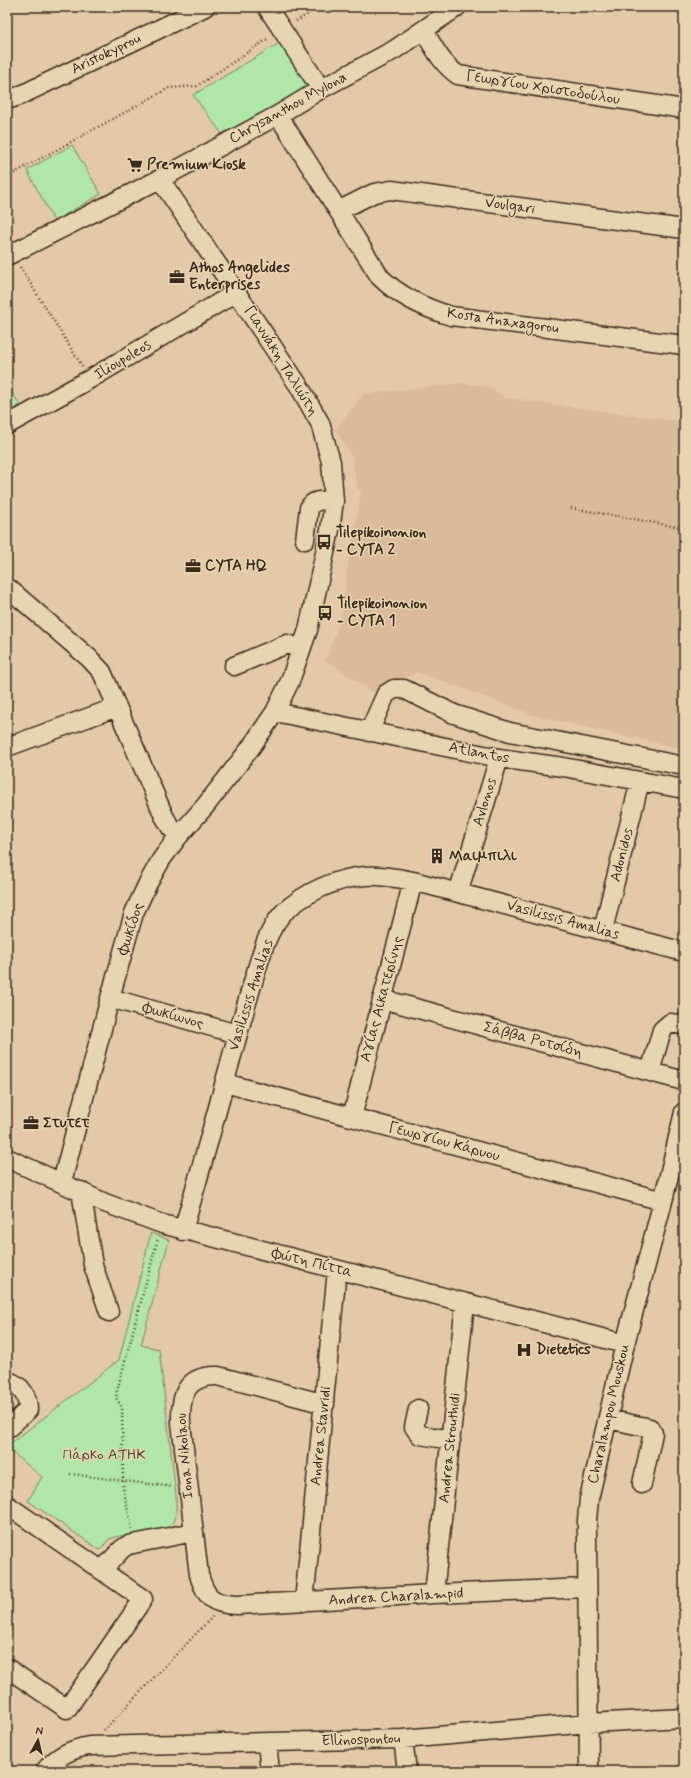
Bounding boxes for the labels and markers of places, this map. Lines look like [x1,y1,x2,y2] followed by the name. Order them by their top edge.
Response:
[147,155,246,175] place label: Premium Kiosk
[126,156,144,174] supermarket icon: Premium Kiosk
[189,258,290,295] place label: Athos Angelides Enterprises
[168,268,186,286] office icon: Athos Angelides Enterprises
[336,523,427,560] place label: Tilepikoinonion - CYTA 2
[315,533,333,551] bus stop icon: Tilepikoinonion - CYTA 2
[205,556,267,576] place label: CYTA HQ
[184,557,202,575] office icon: CYTA HQ
[337,594,428,631] place label: Tilepikoinonion - CYTA 1
[316,604,334,622] bus stop icon: Tilepikoinonion - CYTA 1
[449,846,517,866] place label: Μαιμπιλι
[428,847,446,865] building icon: Μαιμπιλι
[43,1113,89,1133] place label: Στυτετ
[22,1114,40,1132] office icon: Στυτετ
[536,1340,591,1360] place label: Dietetics
[515,1341,533,1359] hospital icon: Dietetics

